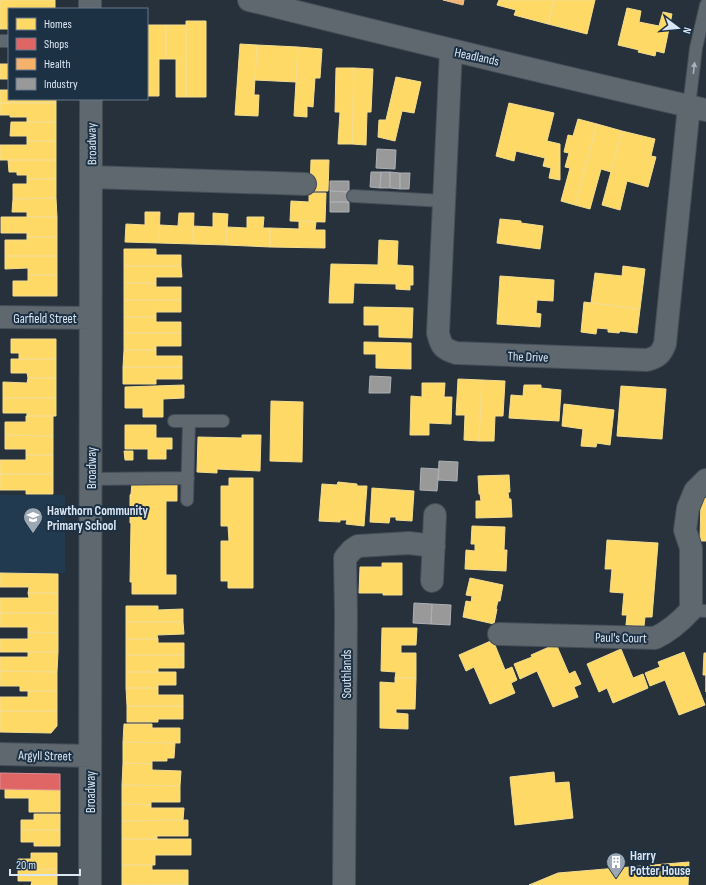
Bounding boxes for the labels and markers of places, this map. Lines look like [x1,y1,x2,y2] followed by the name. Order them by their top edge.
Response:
[47,503,149,534] place label: Hawthorn Community Primary School
[22,506,44,534] school or university icon: Hawthorn Community Primary School
[630,848,691,879] place label: Harry Potter House
[605,851,627,879] building icon: Harry Potter House

